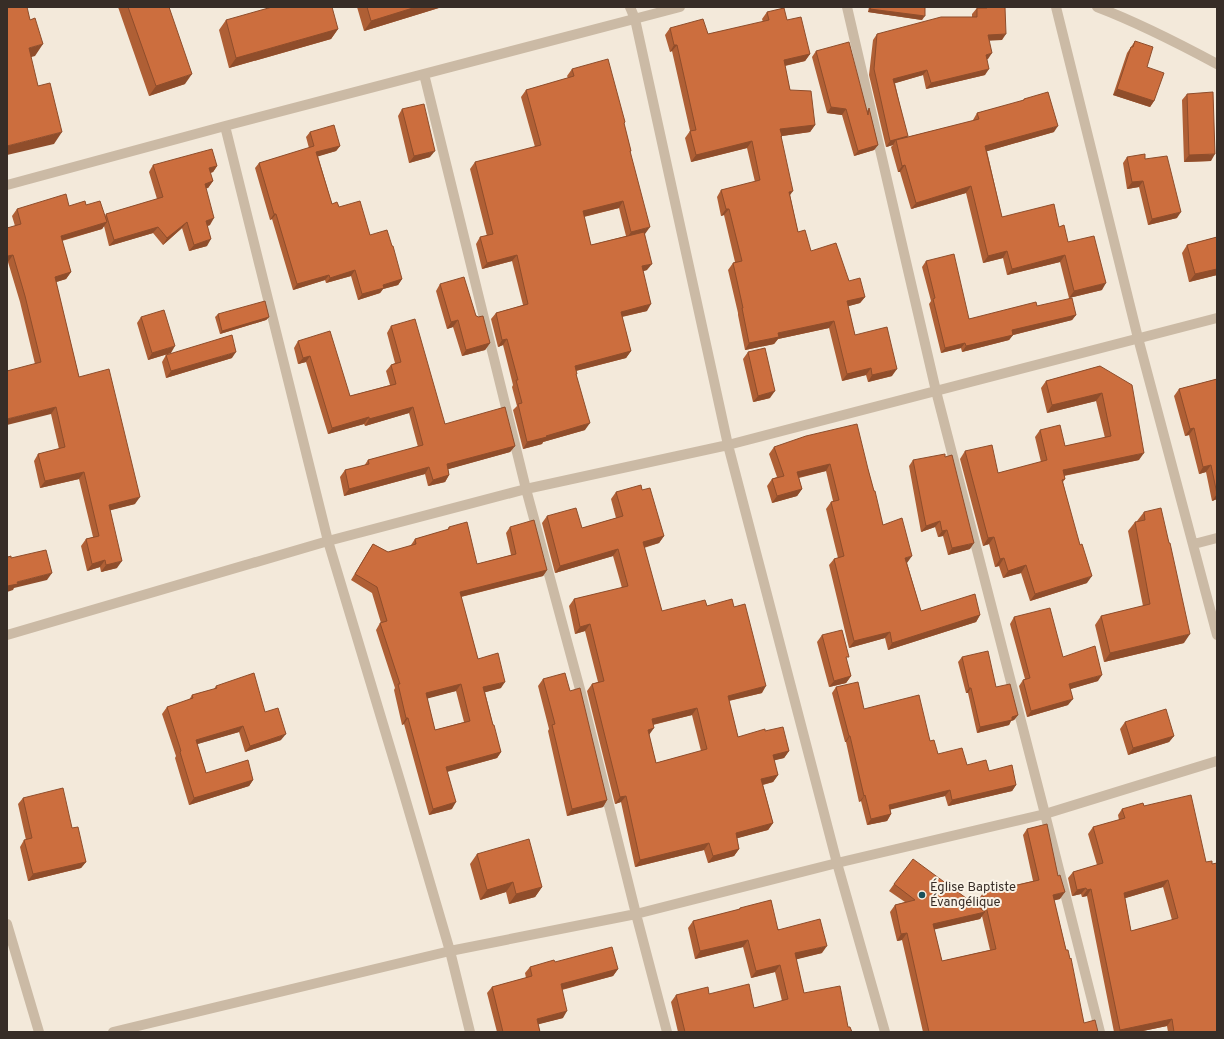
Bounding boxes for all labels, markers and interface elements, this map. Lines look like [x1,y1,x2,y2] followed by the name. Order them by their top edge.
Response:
[930,878,1016,911] place label: Église Baptiste Évangélique
[917,890,927,900] marker: Église Baptiste Évangélique

